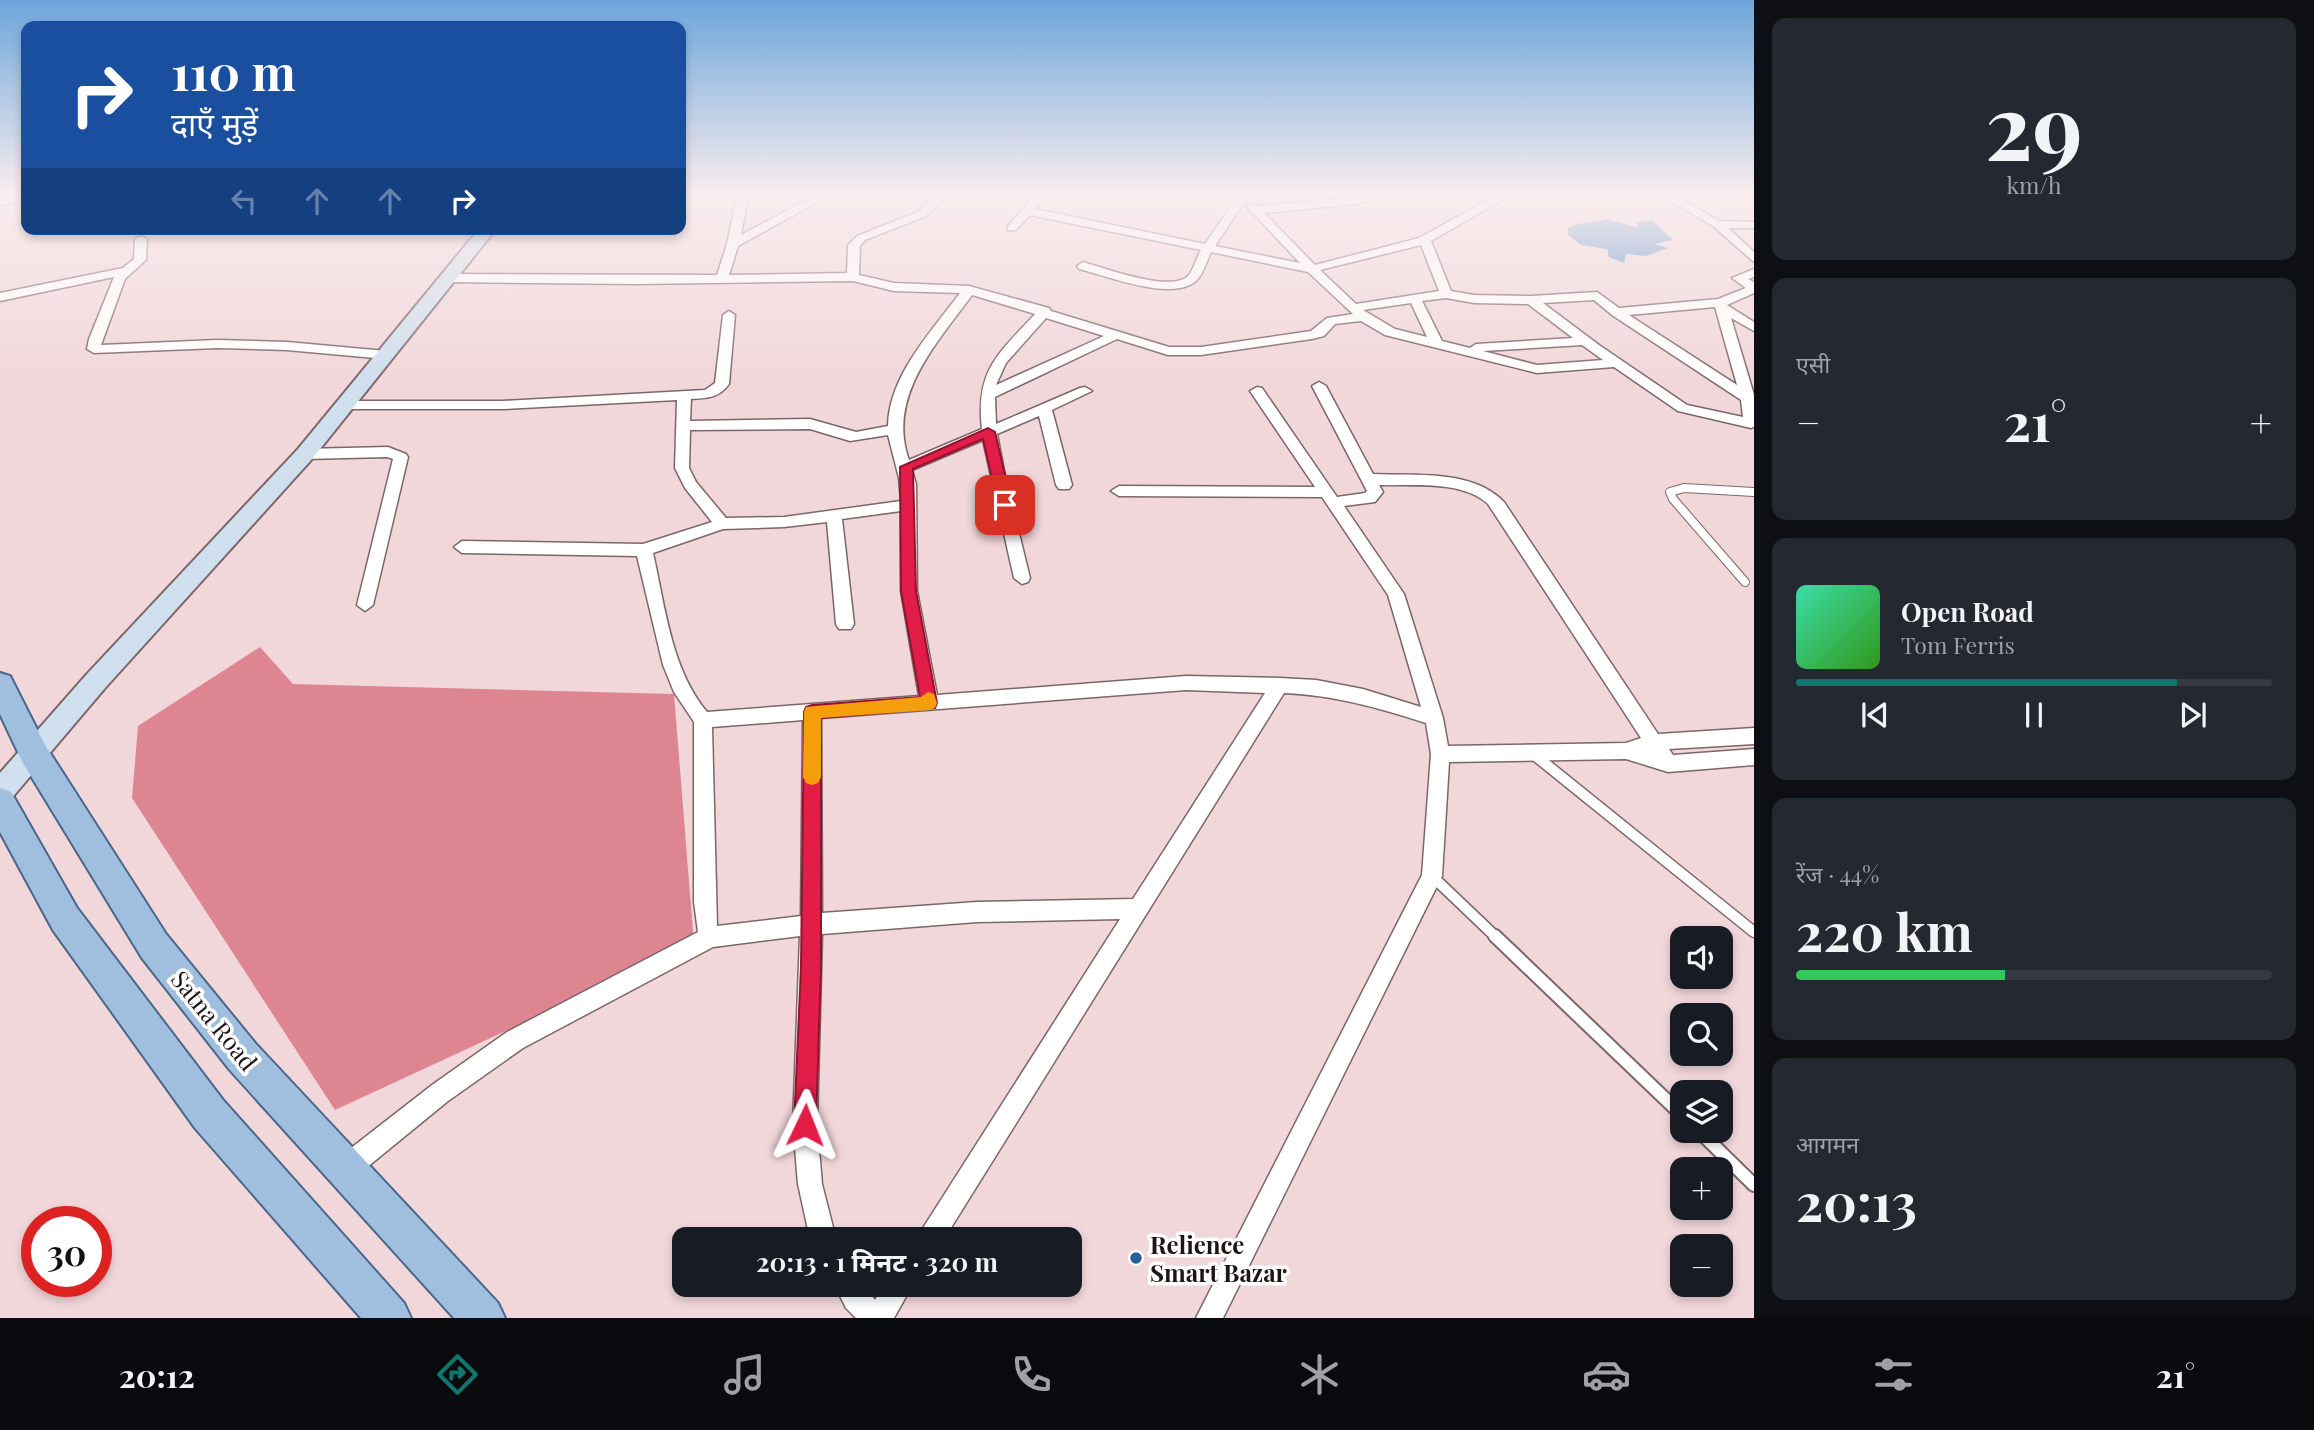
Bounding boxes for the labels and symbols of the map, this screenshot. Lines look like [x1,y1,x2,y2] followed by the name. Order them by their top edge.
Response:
[975,475,1035,535] pin
[165,963,265,1077] street label: Satna Road
[768,1088,842,1162] position arrow
[21,1206,112,1297] speed limit sign: 30
[1150,1228,1288,1288] place label: Relience Smart Bazar
[1128,1250,1144,1266] marker: Relience Smart Bazar

